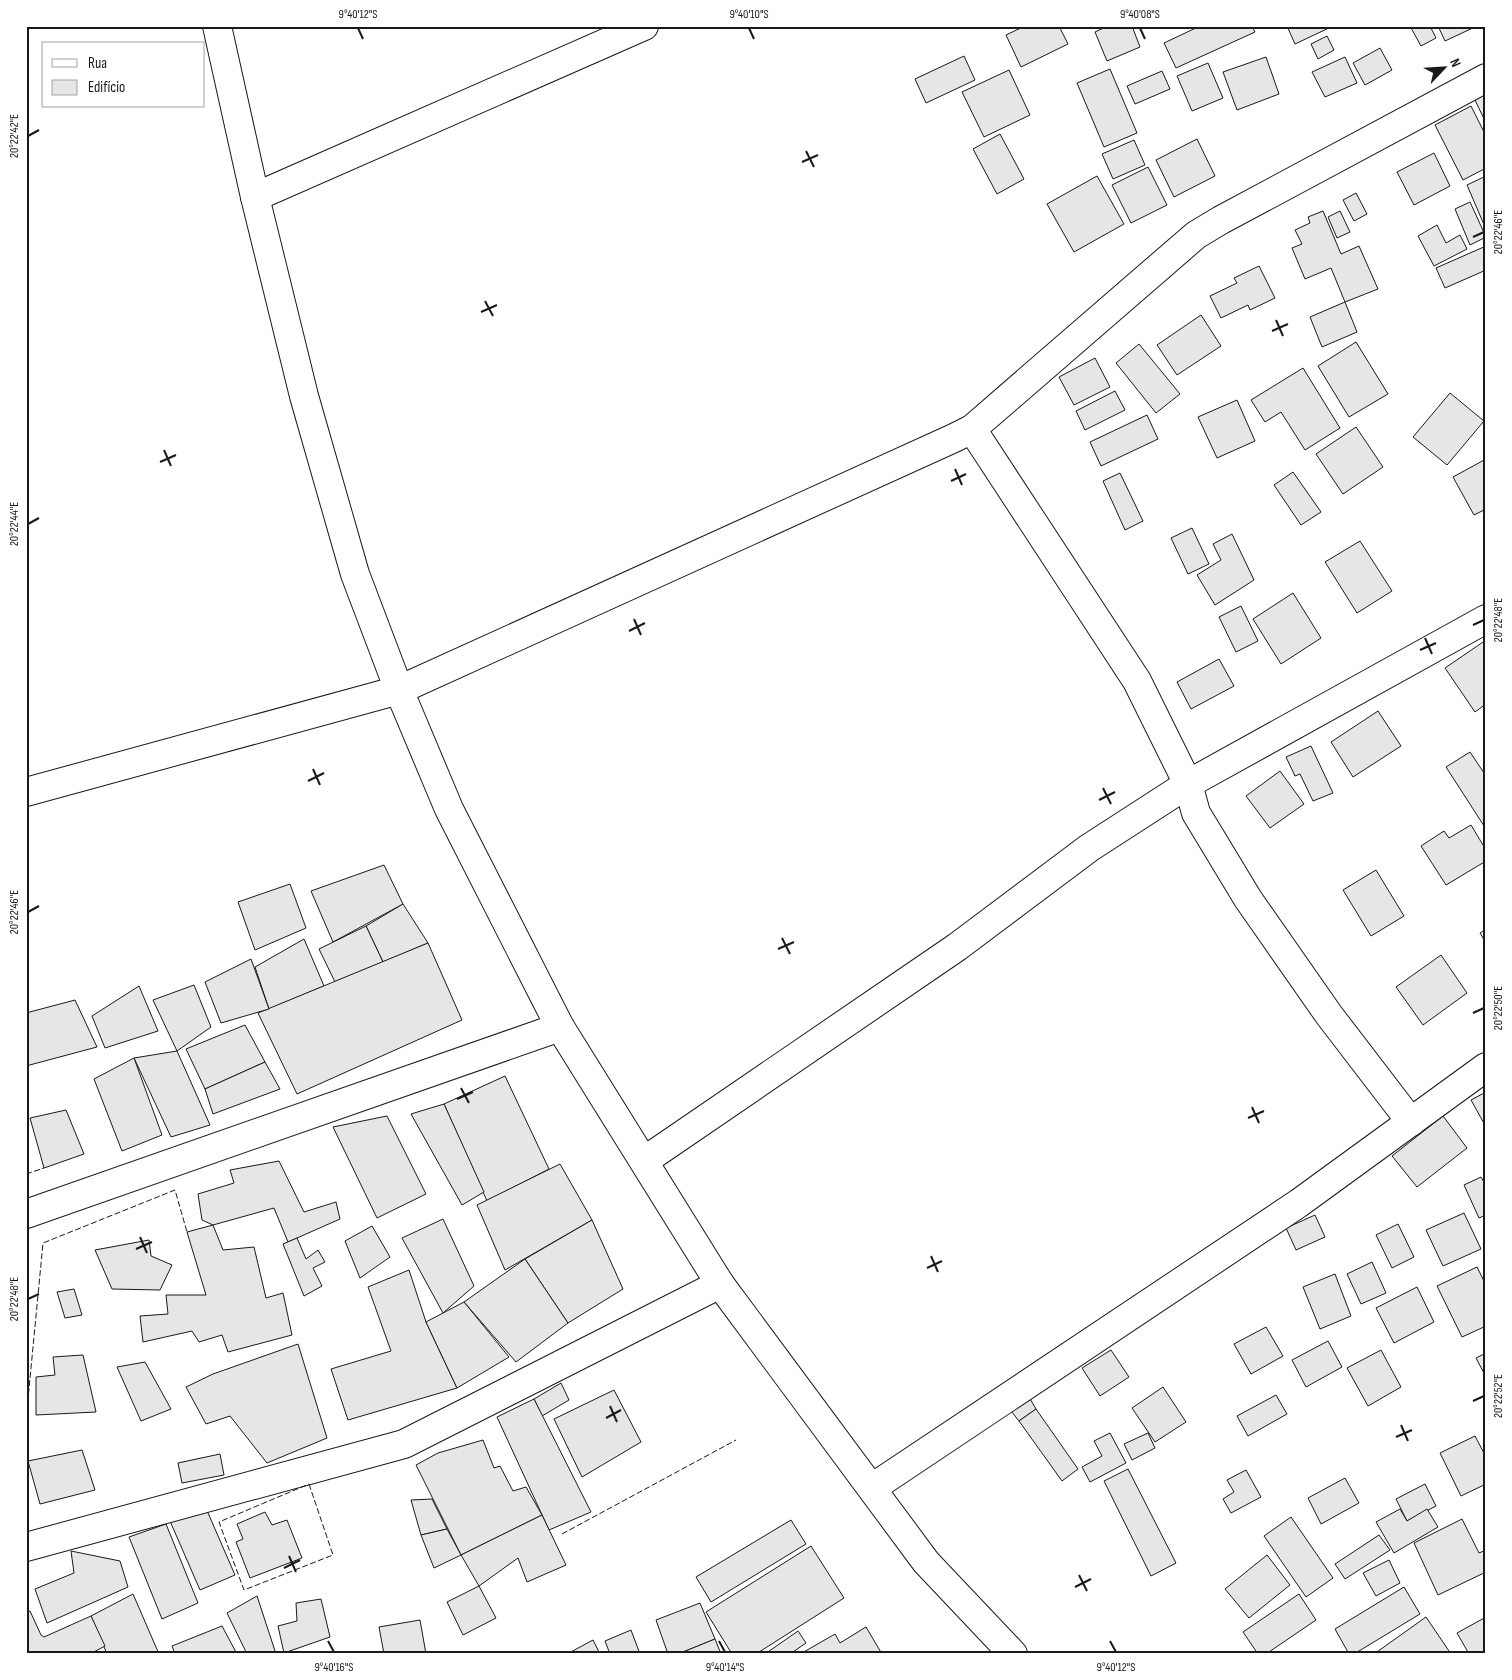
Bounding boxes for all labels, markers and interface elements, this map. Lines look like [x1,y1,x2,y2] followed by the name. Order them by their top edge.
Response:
[339,7,377,22] text: 9°40'12"S
[729,7,769,22] text: 9°40'10"S
[1120,7,1160,22] text: 9°40'08"S
[42,42,205,108] legend
[1420,42,1470,92] north arrow
[88,54,107,73] text: Rua
[1446,56,1465,70] text: N
[88,78,125,97] text: Edifício
[7,114,22,158] text: 20°22'42"E
[1491,210,1506,254] text: 20°22'46"E
[7,502,22,546] text: 20°22'44"E
[1491,598,1506,642] text: 20°22'48"E
[7,890,22,934] text: 20°22'46"E
[1491,986,1506,1030] text: 20°22'50"E
[7,1277,22,1321] text: 20°22'48"E
[1491,1374,1506,1418] text: 20°22'52"E
[315,1660,353,1675] text: 9°40'16"S
[706,1660,744,1675] text: 9°40'14"S
[1097,1660,1135,1675] text: 9°40'12"S

